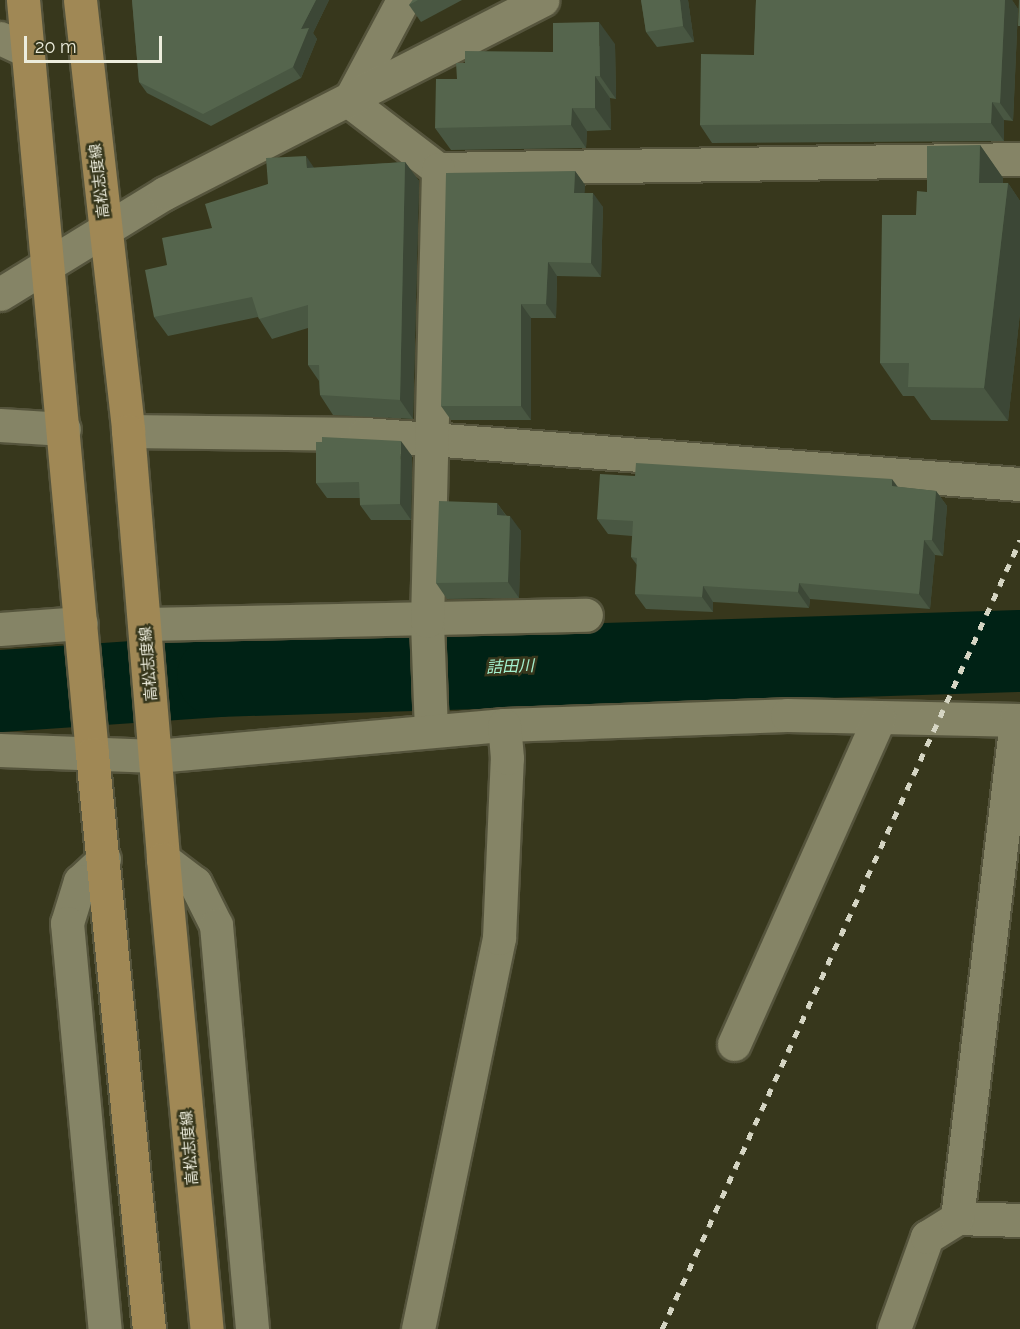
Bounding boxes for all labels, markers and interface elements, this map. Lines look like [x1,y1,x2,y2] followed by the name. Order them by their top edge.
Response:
[27,24,165,62] scale bar
[35,36,77,57] text: 20 m
[86,143,114,219] street label: 高松志度線
[137,626,161,702] street label: 高松志度線
[486,657,534,677] water label: 詰田川
[178,1110,202,1186] street label: 高松志度線

